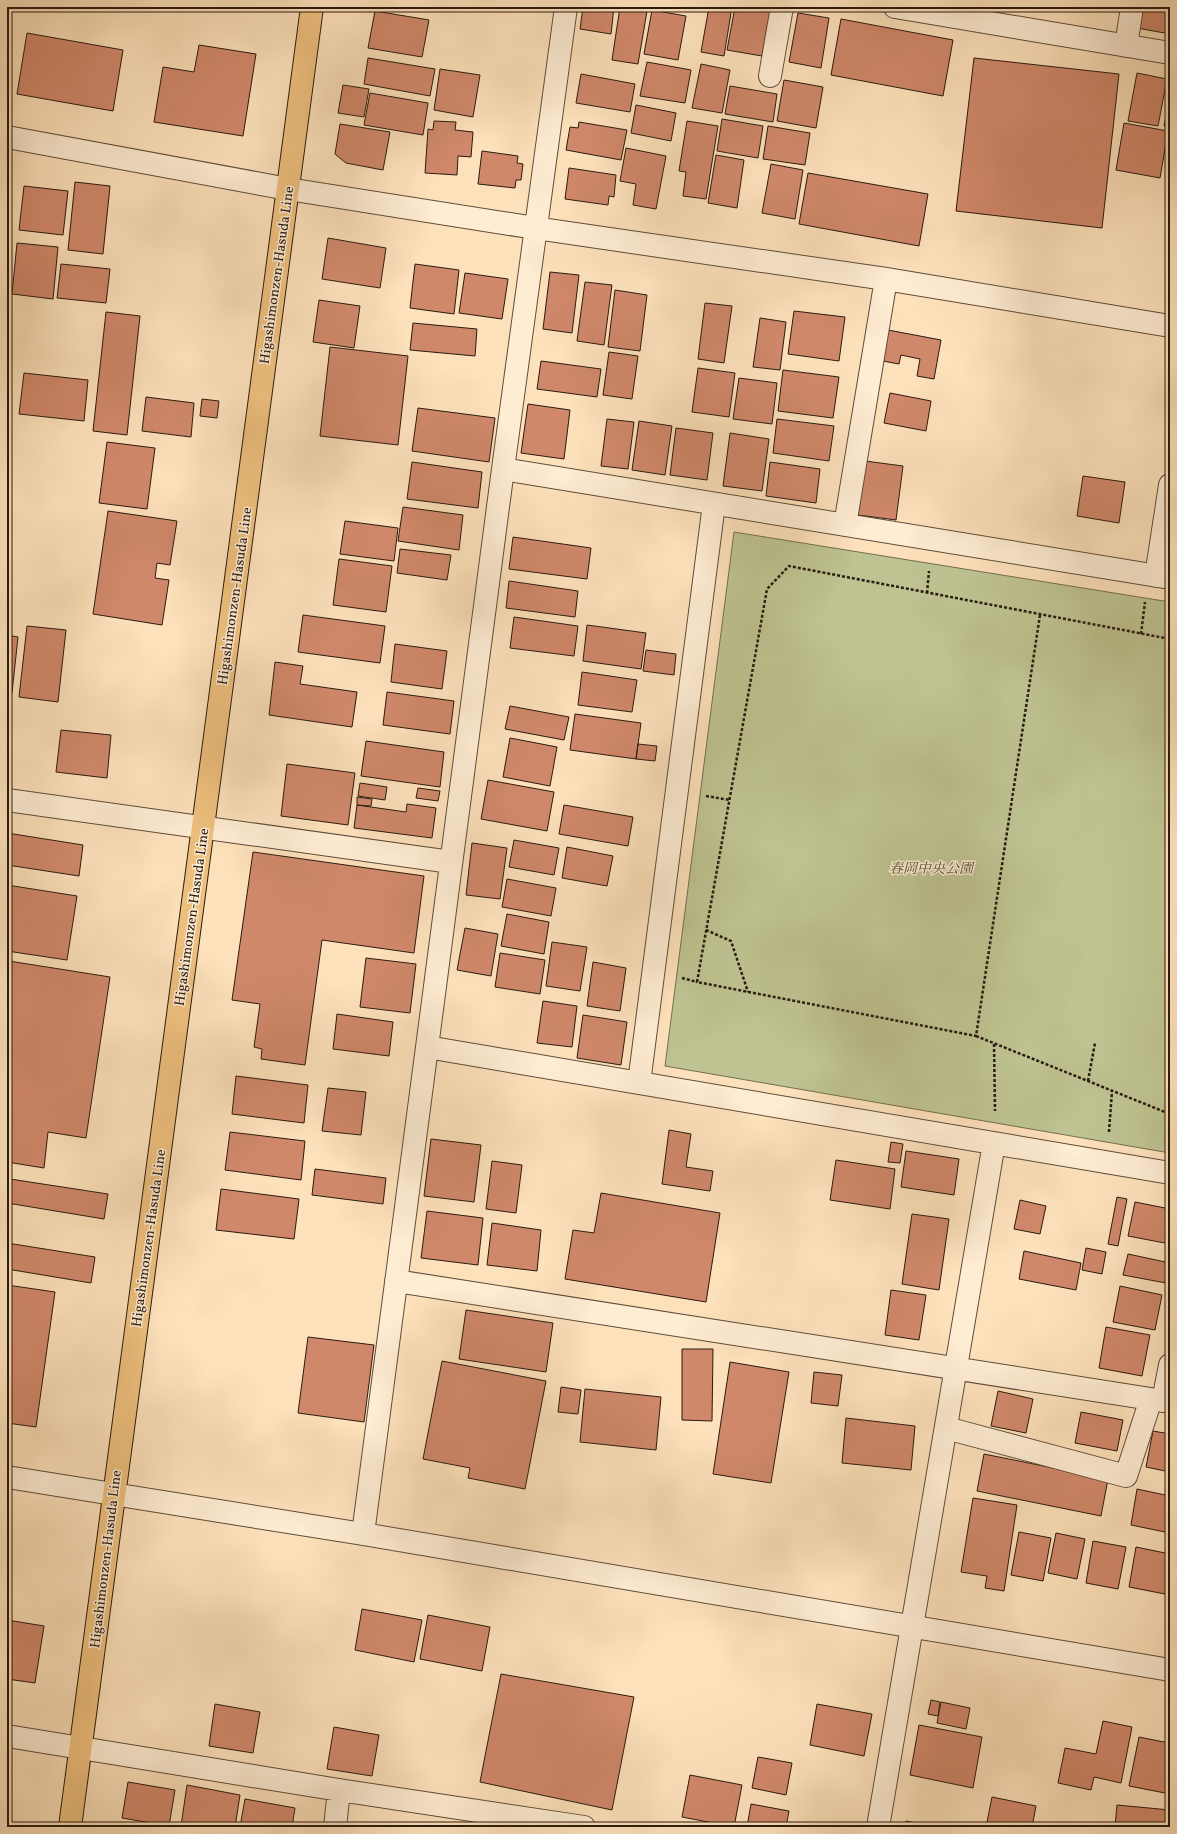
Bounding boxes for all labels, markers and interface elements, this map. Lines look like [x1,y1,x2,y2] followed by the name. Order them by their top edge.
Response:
[256,185,299,365] street label: Higashimonzen-Hasuda Line
[214,506,257,686] street label: Higashimonzen-Hasuda Line
[171,827,214,1007] street label: Higashimonzen-Hasuda Line
[889,860,975,879] park label: 春岡中央公園
[128,1148,171,1328] street label: Higashimonzen-Hasuda Line
[86,1469,127,1649] street label: Higashimonzen-Hasuda Line

